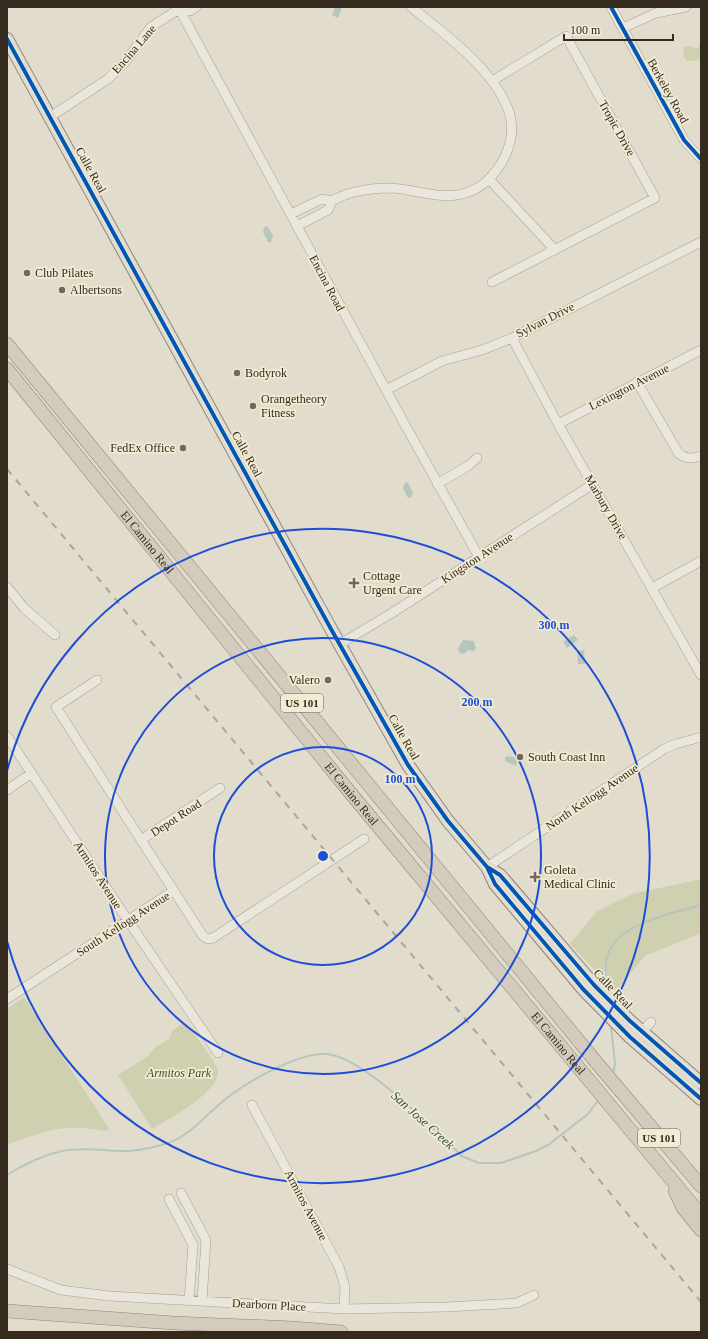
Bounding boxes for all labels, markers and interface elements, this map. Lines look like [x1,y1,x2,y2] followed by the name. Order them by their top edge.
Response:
[564,16,673,42] scale bar
[109,22,159,76] street label: Encina Lane
[570,23,601,37] text: 100 m
[645,56,691,126] street label: Berkeley Road
[596,98,638,158] street label: Tropic Drive
[73,145,110,196] street label: Calle Real
[306,252,348,314] street label: Encina Road
[35,266,94,280] place label: Club Pilates
[22,268,32,278] marker: Club Pilates
[70,283,122,297] place label: Albertsons
[57,285,67,295] marker: Albertsons
[513,299,577,341] street label: Sylvan Drive
[587,361,671,413] street label: Lexington Avenue
[245,366,287,380] place label: Bodyrok
[232,368,242,378] marker: Bodyrok
[261,392,327,420] place label: Orangetheory Fitness
[248,401,258,411] marker: Orangetheory Fitness
[229,429,266,480] street label: Calle Real
[110,441,175,455] place label: FedEx Office
[178,443,188,453] marker: FedEx Office
[582,472,630,542] street label: Marbury Drive
[118,508,177,577] street label: El Camino Real
[438,530,516,586] street label: Kingston Avenue
[363,569,422,597] place label: Cottage Urgent Care
[348,577,360,589] marker: Cottage Urgent Care
[539,618,570,632] text: 300 m
[289,673,320,687] place label: Valero
[323,675,333,685] marker: Valero
[281,694,323,712] road number: US 101
[462,695,493,709] text: 200 m
[385,712,423,763] street label: Calle Real
[528,750,605,764] place label: South Coast Inn
[515,752,525,762] marker: South Coast Inn
[322,760,382,829] street label: El Camino Real
[543,761,641,833] street label: North Kellogg Avenue
[385,772,416,786] text: 100 m
[148,796,204,840] street label: Depot Road
[71,838,125,912] street label: Armitos Avenue
[316,849,330,863] centre of rings
[544,863,616,891] place label: Goleta Medical Clinic
[529,871,541,883] marker: Goleta Medical Clinic
[74,889,172,959] street label: South Kellogg Avenue
[590,966,636,1012] street label: Calle Real
[528,1009,589,1078] street label: El Camino Real
[146,1066,212,1080] park label: Armitos Park
[388,1088,458,1152] water label: San Jose Creek
[638,1129,680,1147] road number: US 101
[281,1167,331,1243] street label: Armitos Avenue
[232,1296,306,1314] street label: Dearborn Place

